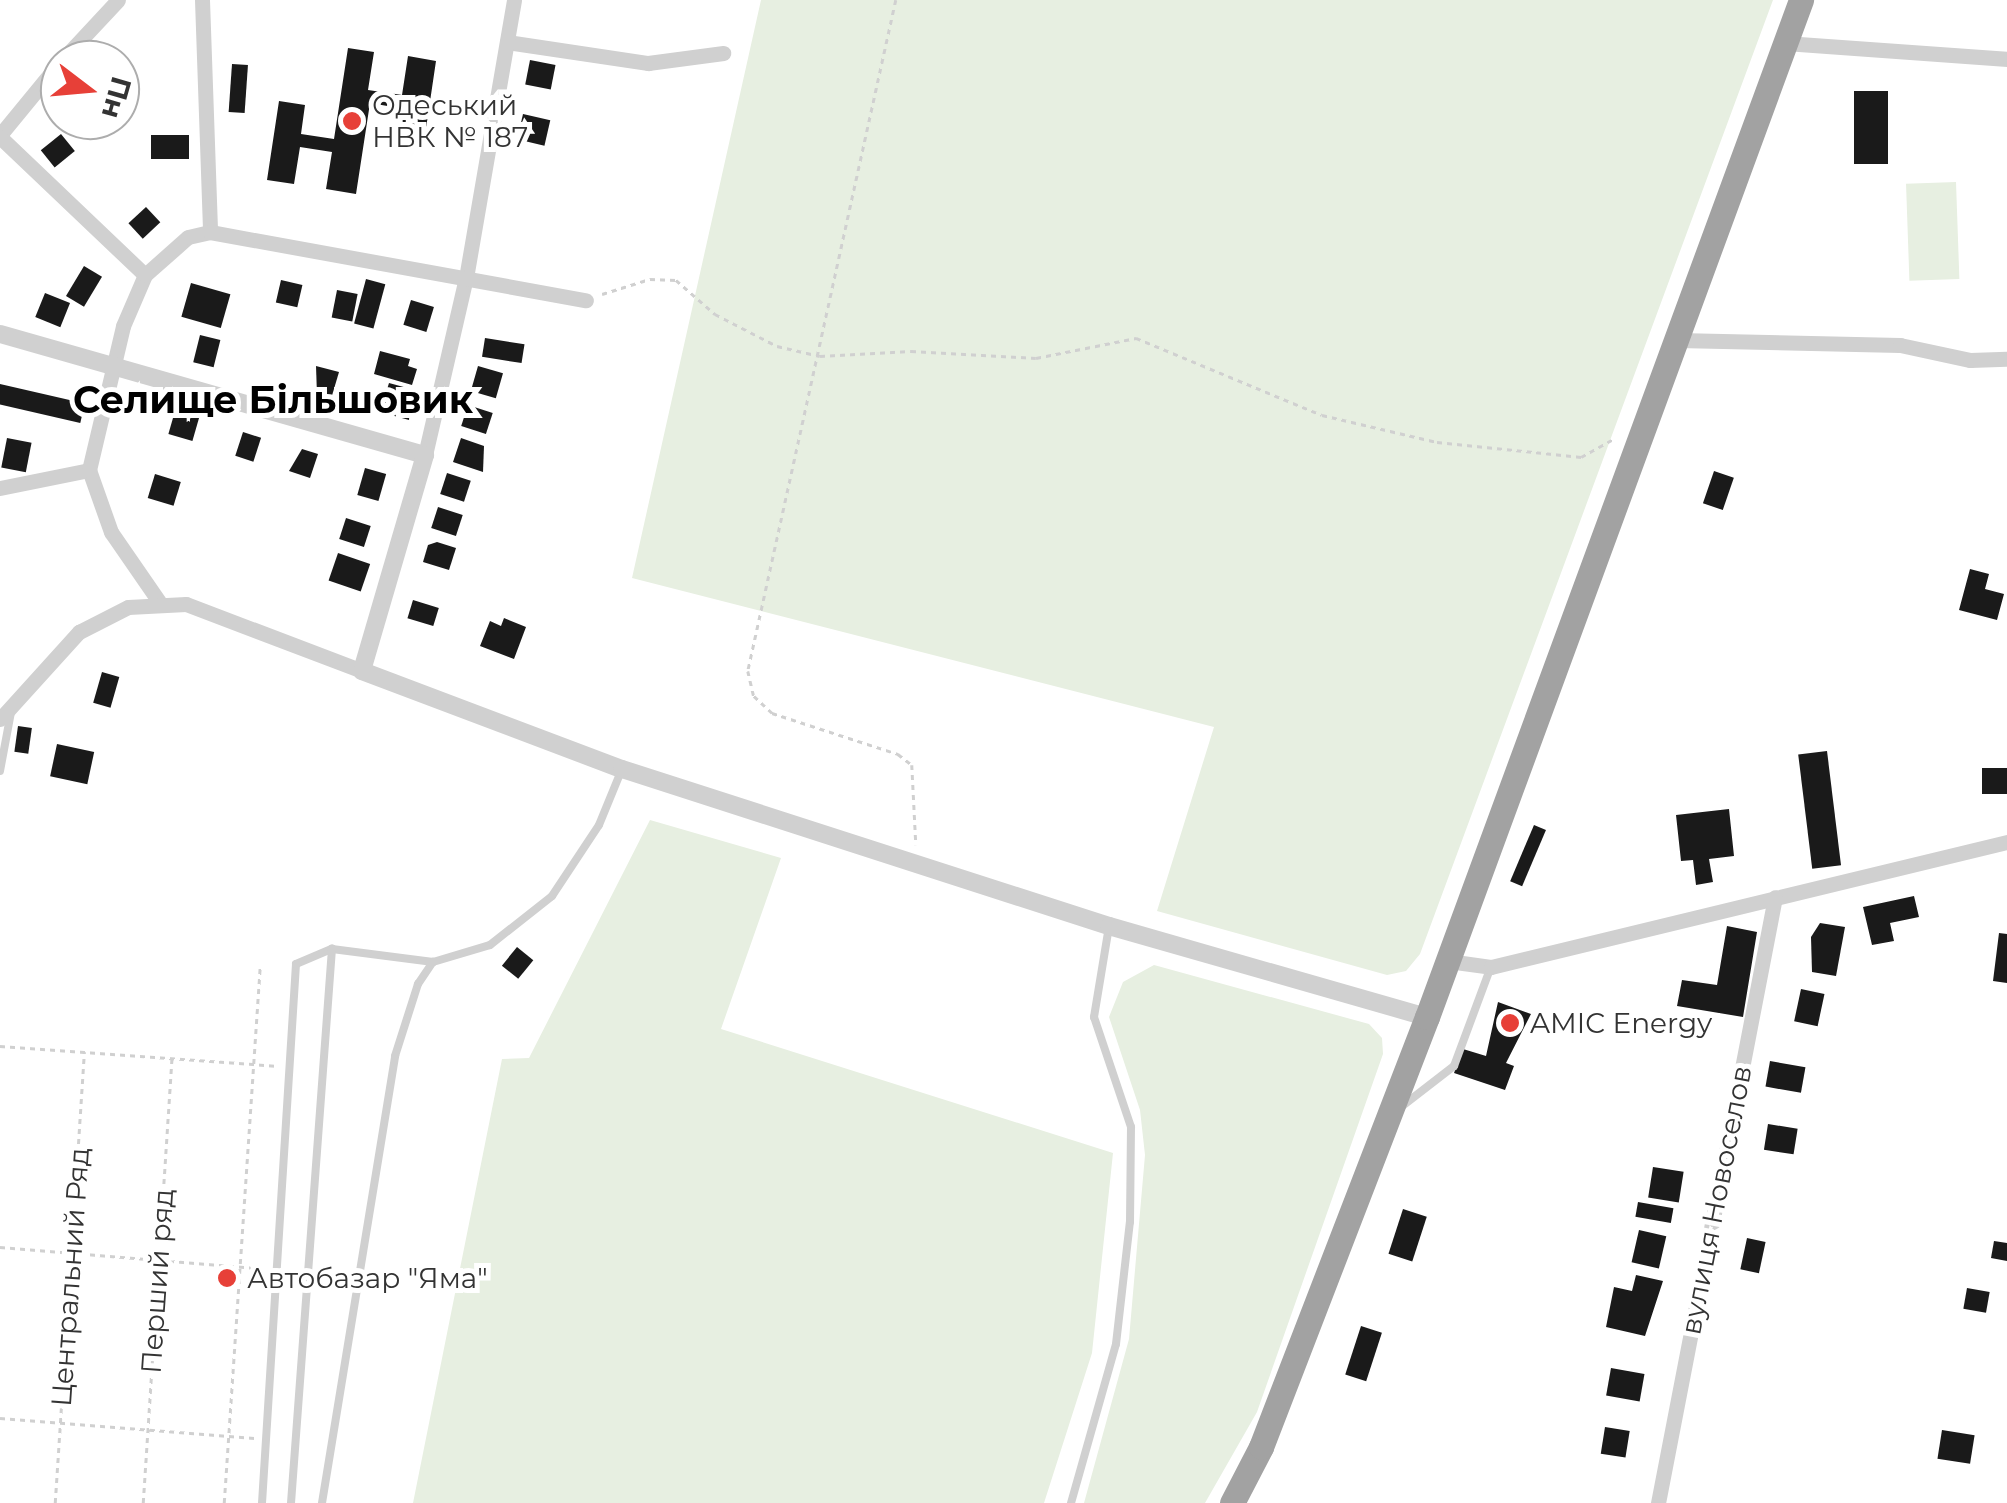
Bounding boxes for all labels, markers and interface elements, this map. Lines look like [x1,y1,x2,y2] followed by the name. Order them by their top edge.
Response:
[40,40,140,140] north arrow
[95,73,139,123] text: Пн
[372,88,528,154] place label: Одеський НВК № 187
[341,110,363,132] marker: Одеський НВК № 187
[73,377,473,423] district label: Селище Більшовик
[1530,1006,1712,1040] place label: AMIC Energy
[1499,1012,1521,1034] marker: AMIC Energy
[1673,1063,1759,1337] street label: вулиця Новоселов
[44,1146,96,1408] street label: Центральний Ряд
[134,1187,180,1375] street label: Перший ряд
[247,1261,488,1295] place label: Автобазар "Яма"
[216,1267,238,1289] marker: Автобазар "Яма"

